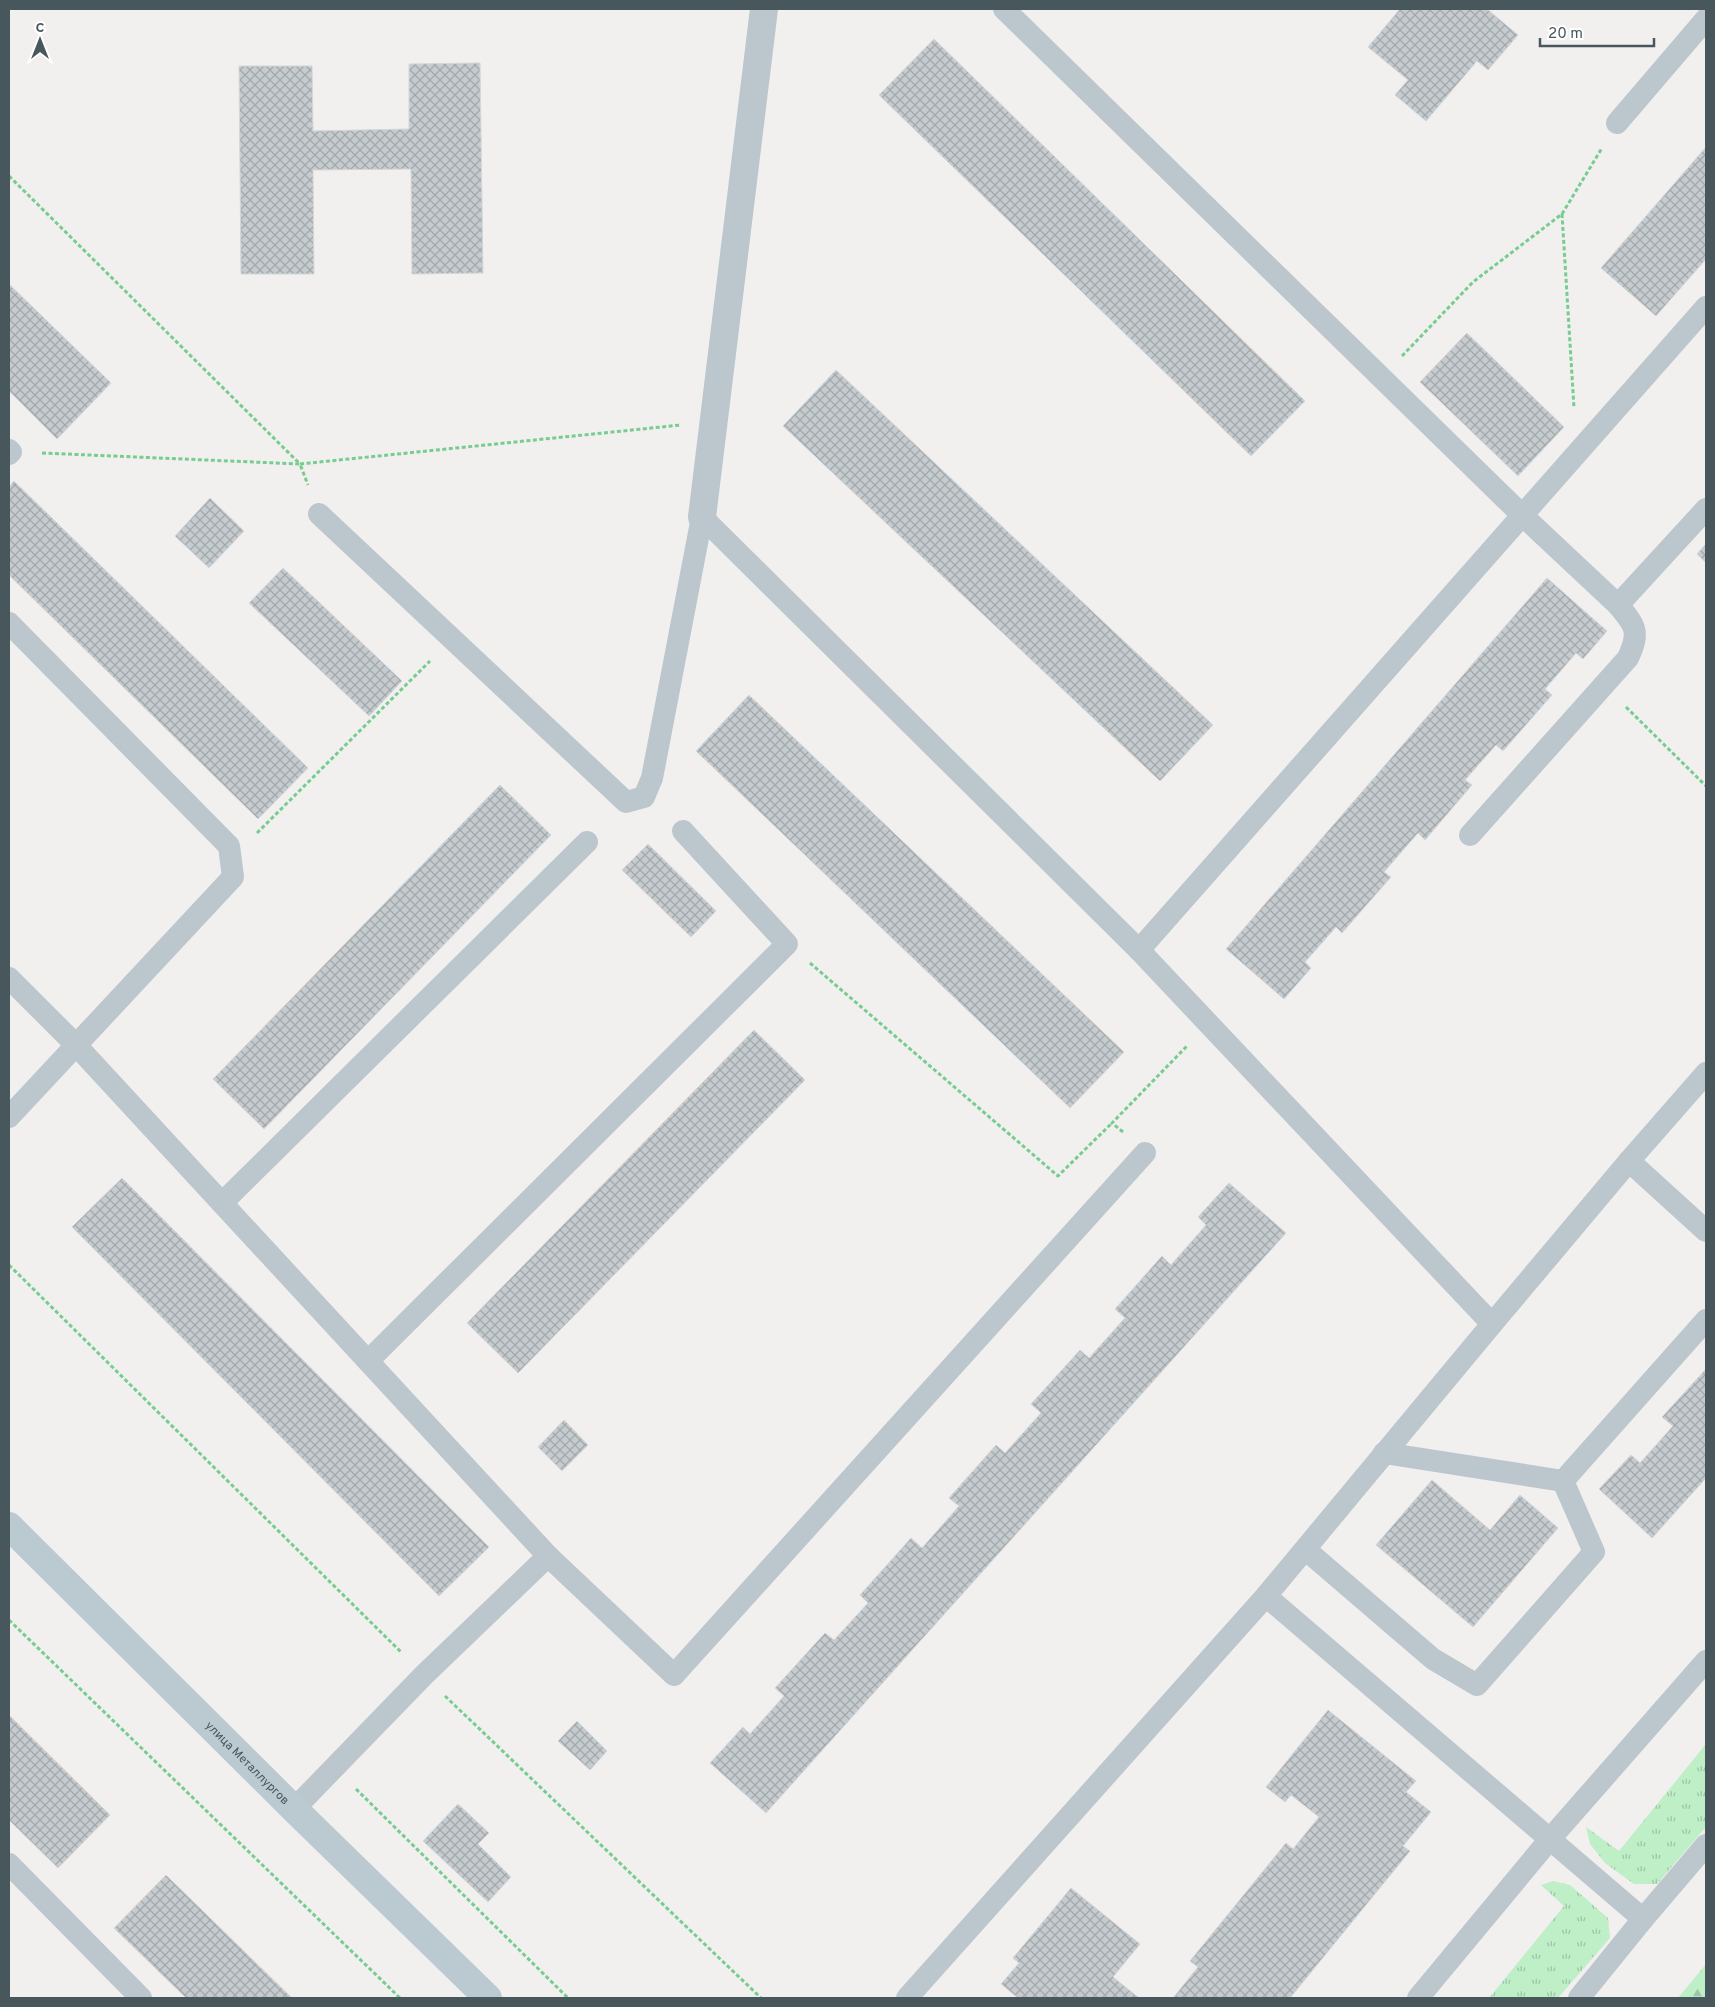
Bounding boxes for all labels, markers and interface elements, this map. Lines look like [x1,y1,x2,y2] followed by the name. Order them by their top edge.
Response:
[15,15,65,65] north arrow
[1540,15,1654,47] scale bar
[36,20,45,37] text: С
[1548,25,1583,44] text: 20 m
[201,1718,292,1809] street label: улица Металлургов

